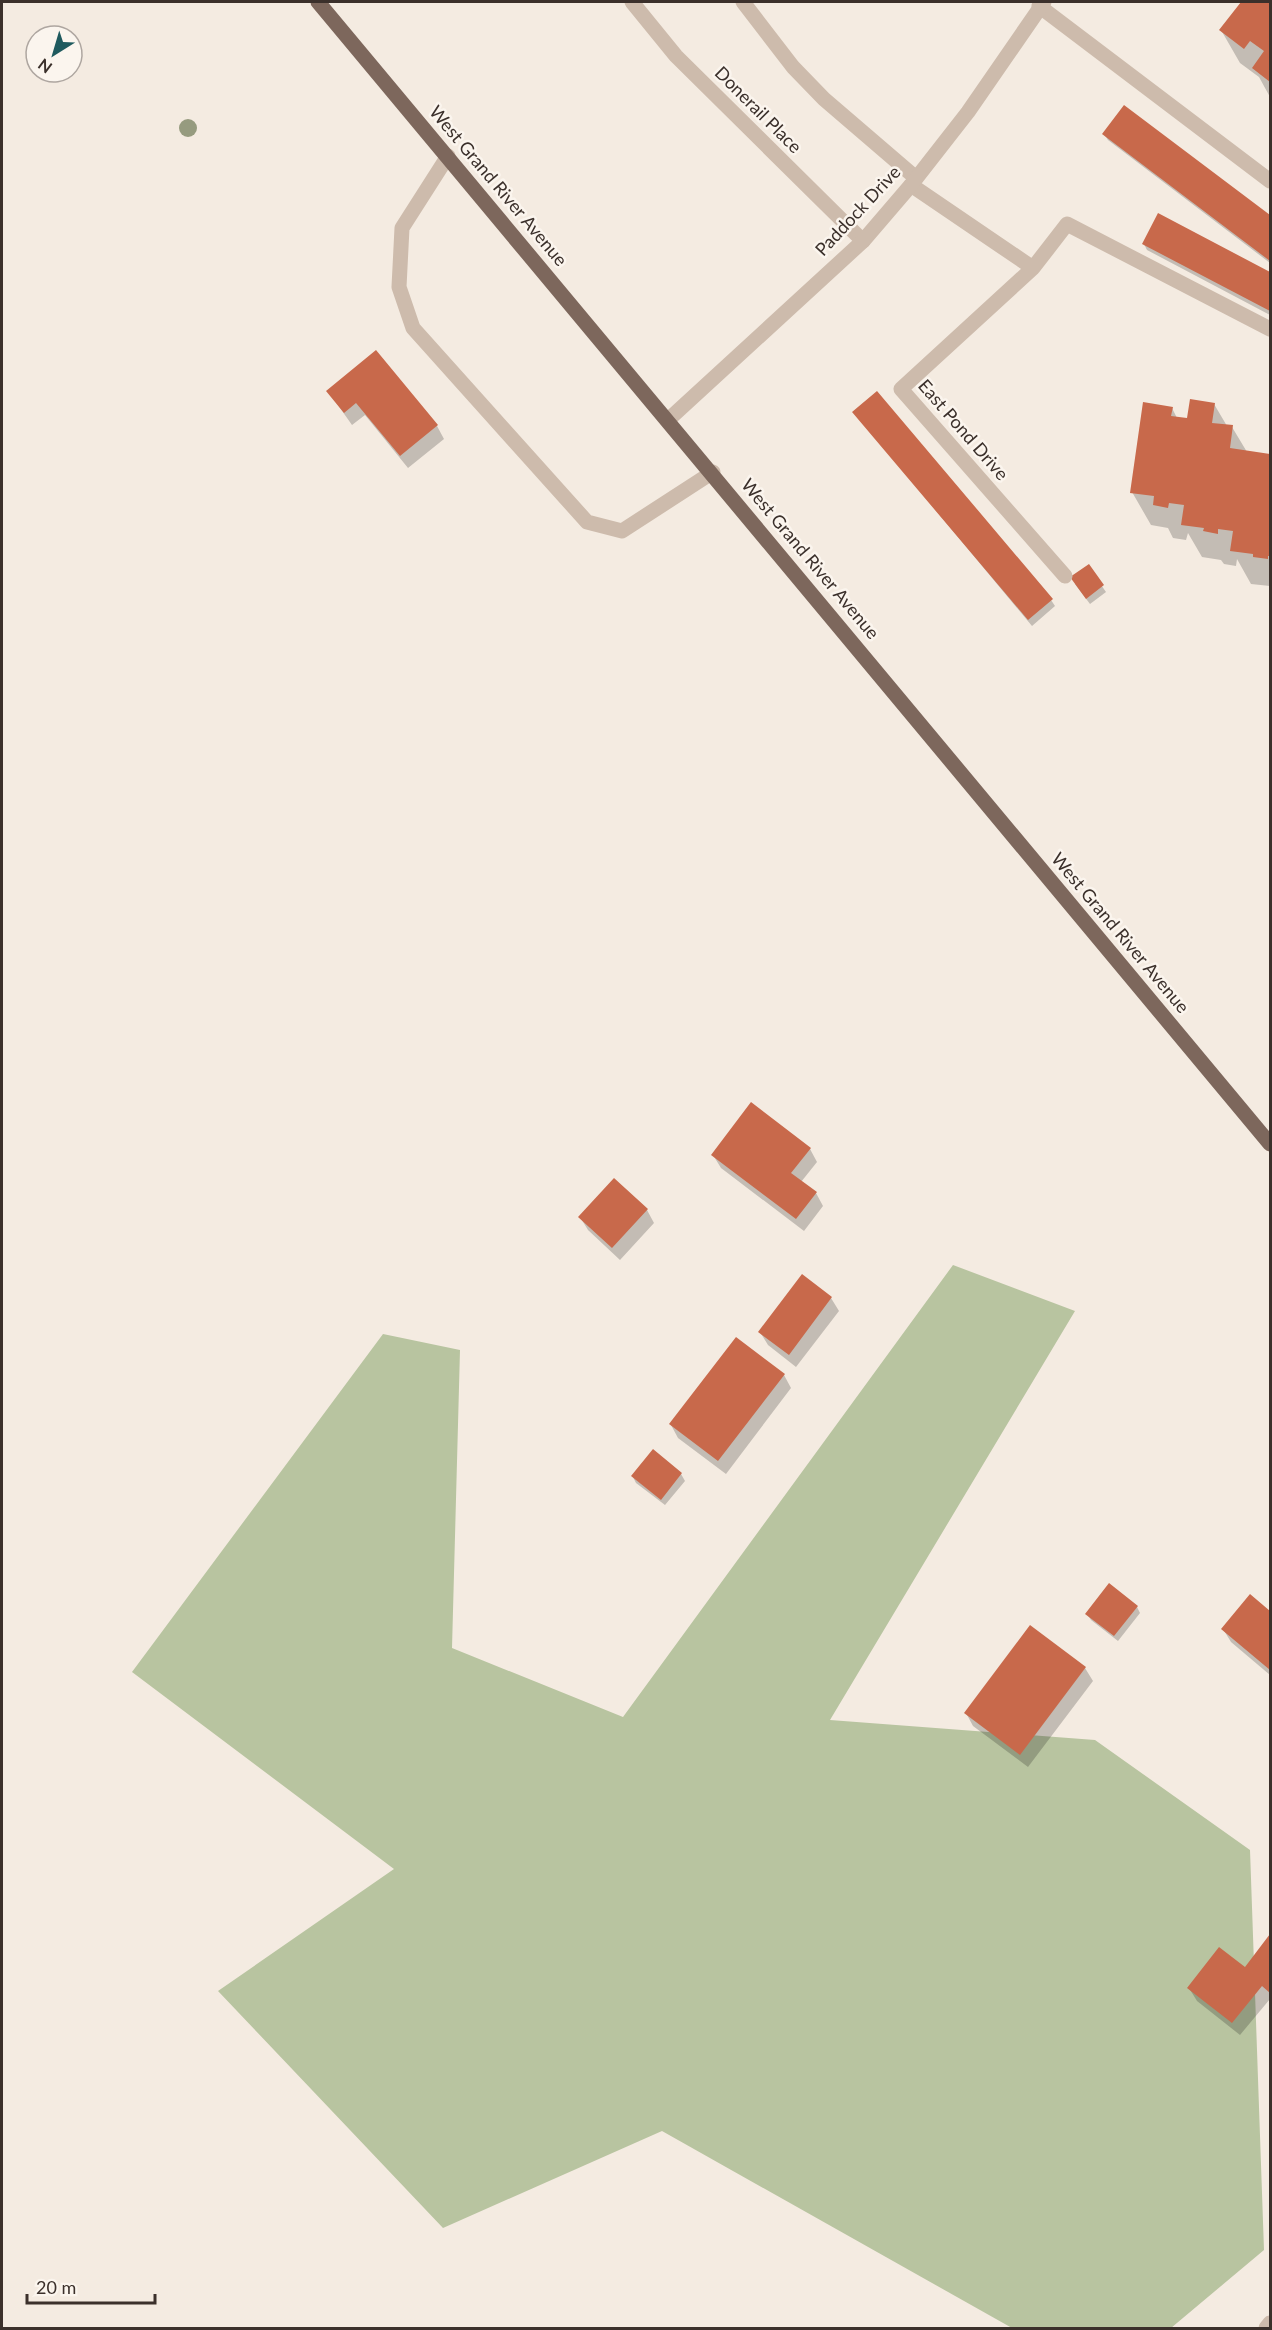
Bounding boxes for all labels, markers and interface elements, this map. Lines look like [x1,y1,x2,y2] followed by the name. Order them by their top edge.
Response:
[24,24,84,84] north arrow
[34,55,55,78] text: N
[711,61,807,157] street label: Donerail Place
[425,101,572,270] street label: West Grand River Avenue
[810,161,905,260] street label: Paddock Drive
[914,374,1013,484] street label: East Pond Drive
[737,474,884,643] street label: West Grand River Avenue
[1047,848,1194,1017] street label: West Grand River Avenue
[27,2267,154,2305] scale bar
[36,2276,76,2298] text: 20 m

